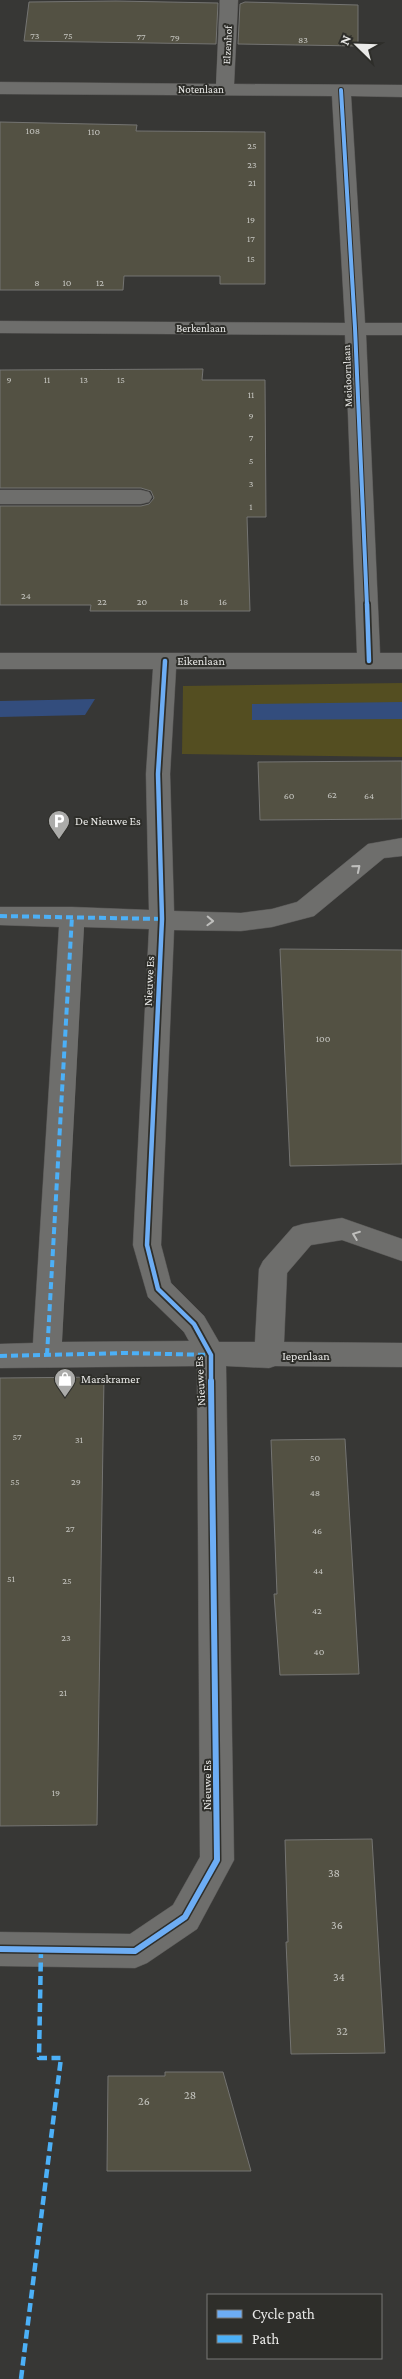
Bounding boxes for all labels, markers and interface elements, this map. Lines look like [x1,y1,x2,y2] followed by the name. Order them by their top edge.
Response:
[332,20,382,70] north arrow
[220,25,234,65] street label: Elzenhof
[30,30,40,41] house number: 73
[63,30,73,41] house number: 75
[136,31,146,42] house number: 77
[170,32,180,43] house number: 79
[336,32,354,47] text: N
[298,34,308,45] house number: 83
[178,83,224,95] street label: Notenlaan
[26,125,40,136] house number: 108
[88,126,100,137] house number: 110
[247,140,257,151] house number: 25
[247,159,257,170] house number: 23
[248,177,256,188] house number: 21
[247,214,255,225] house number: 19
[247,233,255,244] house number: 17
[247,253,255,264] house number: 15
[34,277,40,288] house number: 8
[63,277,72,288] house number: 10
[96,277,104,288] house number: 12
[176,322,226,334] street label: Berkenlaan
[340,345,354,407] street label: Meidoornlaan
[6,374,12,385] house number: 9
[44,374,50,385] house number: 11
[80,374,88,385] house number: 13
[117,374,125,385] house number: 15
[248,389,254,400] house number: 11
[248,410,254,421] house number: 9
[249,432,254,443] house number: 7
[249,455,254,466] house number: 5
[249,478,254,489] house number: 3
[249,501,253,512] house number: 1
[21,590,31,601] house number: 24
[97,596,107,607] house number: 22
[137,596,148,607] house number: 20
[180,596,188,607] house number: 18
[219,596,227,607] house number: 16
[177,654,225,668] street label: Eikenlaan
[327,789,337,800] house number: 62
[284,790,295,801] house number: 60
[364,790,374,801] house number: 64
[47,809,71,840] parking icon: De Nieuwe Es
[75,814,141,828] place label: De Nieuwe Es
[351,865,360,874] one-way arrow
[207,915,215,926] one-way arrow
[141,955,157,1006] street label: Nieuwe Es
[316,1033,331,1044] house number: 100
[352,1230,361,1241] one-way arrow
[282,1349,330,1363] street label: Iepenlaan
[192,1355,208,1406] street label: Nieuwe Es
[53,1367,77,1398] shop icon: Marskramer
[81,1372,141,1386] place label: Marskramer
[12,1431,22,1442] house number: 57
[75,1434,83,1445] house number: 31
[310,1452,321,1463] house number: 50
[10,1476,20,1487] house number: 55
[71,1476,81,1487] house number: 29
[310,1487,320,1498] house number: 48
[65,1523,75,1534] house number: 27
[312,1525,322,1536] house number: 46
[313,1565,323,1576] house number: 44
[7,1573,15,1584] house number: 51
[62,1575,72,1586] house number: 25
[312,1605,322,1616] house number: 42
[61,1632,71,1643] house number: 23
[314,1646,325,1657] house number: 40
[59,1687,67,1698] house number: 21
[200,1760,214,1810] street label: Nieuwe Es
[52,1787,60,1798] house number: 19
[328,1866,340,1880] house number: 38
[331,1918,343,1932] house number: 36
[333,1970,345,1984] house number: 34
[336,2024,348,2038] house number: 32
[184,2088,196,2102] house number: 28
[138,2094,150,2108] house number: 26
[207,2294,382,2359] legend
[252,2306,315,2323] text: Cycle path
[252,2331,279,2347] text: Path

